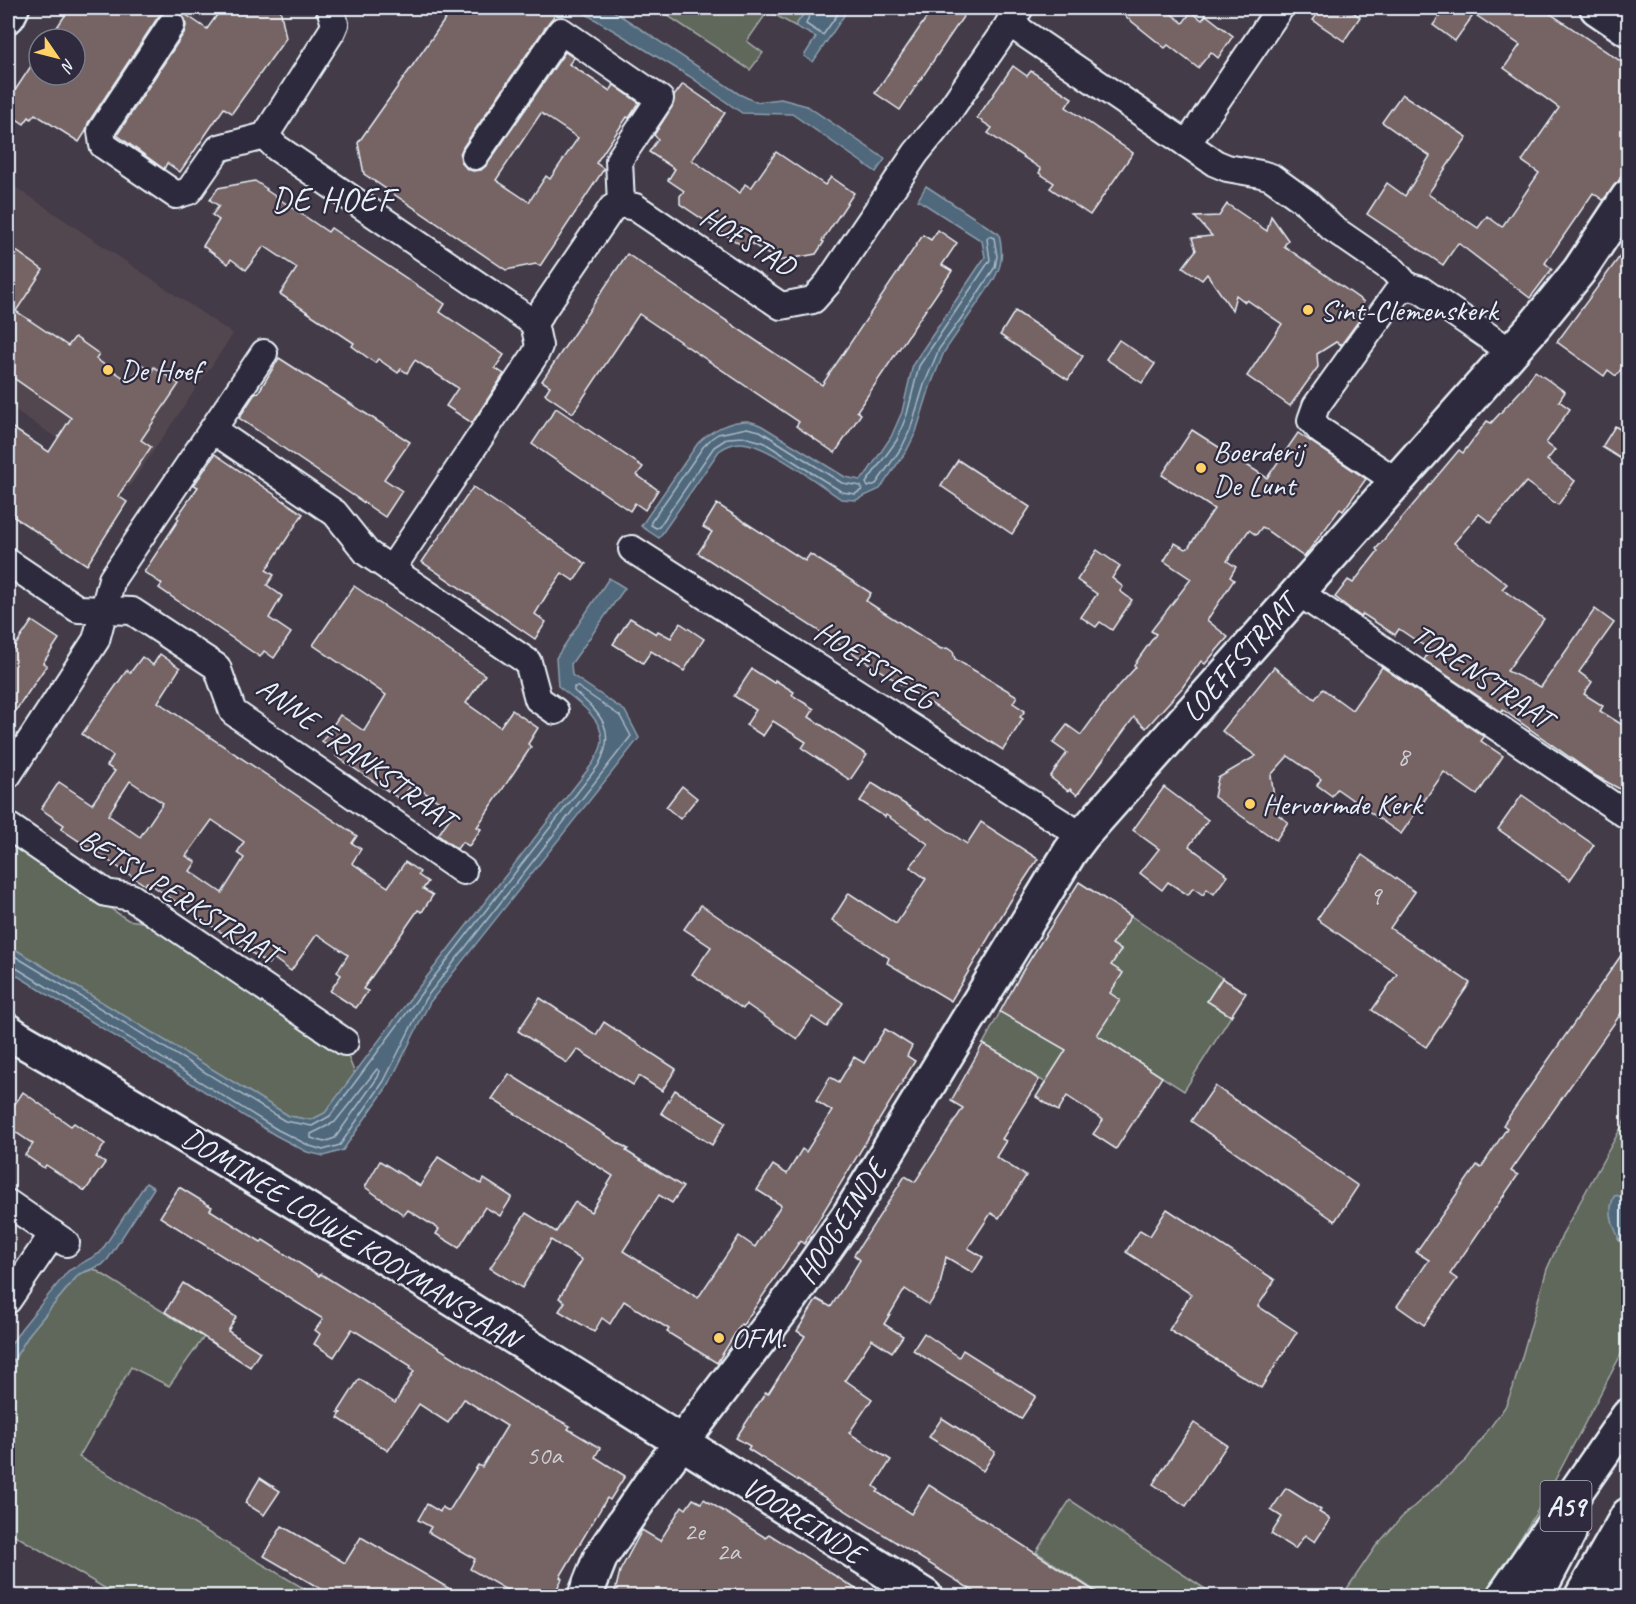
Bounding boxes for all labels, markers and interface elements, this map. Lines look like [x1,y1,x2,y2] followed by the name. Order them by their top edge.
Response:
[27,27,87,87] north arrow
[56,55,80,77] text: N
[272,179,400,221] district label: DE HOEF
[694,197,805,286] street label: HOFSTAD
[1320,291,1499,329] place label: Sint-Clemenskerk
[1301,303,1315,317] marker: Sint-Clemenskerk
[120,351,207,389] place label: De Hoef
[101,363,115,377] marker: De Hoef
[1213,432,1307,504] place label: Boerderij De Lunt
[1194,461,1208,475] marker: Boerderij De Lunt
[1173,582,1309,730] street label: LOEFFSTRAAT
[808,612,945,720] street label: HOEFSTEEG
[1404,615,1565,741] street label: TORENSTRAAT
[249,668,468,841] street label: ANNE FRANKSTRAAT
[1397,739,1412,773] house number: 8
[1262,785,1424,823] place label: Hervormde Kerk
[1243,797,1257,811] marker: Hervormde Kerk
[72,819,292,977] street label: BETSY PERKSTRAAT
[1369,878,1383,912] house number: 9
[175,1118,530,1360] street label: DOMINEE LOUWE KOOYMANSLAAN
[787,1150,897,1291] street label: HOOGEINDE
[731,1319,786,1357] place label: OFM.
[712,1331,726,1345] marker: OFM.
[526,1438,564,1472] house number: 50a
[735,1468,874,1574] street label: VOOREINDE
[1540,1481,1592,1531] road number: A59
[684,1514,707,1548] house number: 2e
[716,1534,742,1568] house number: 2a

